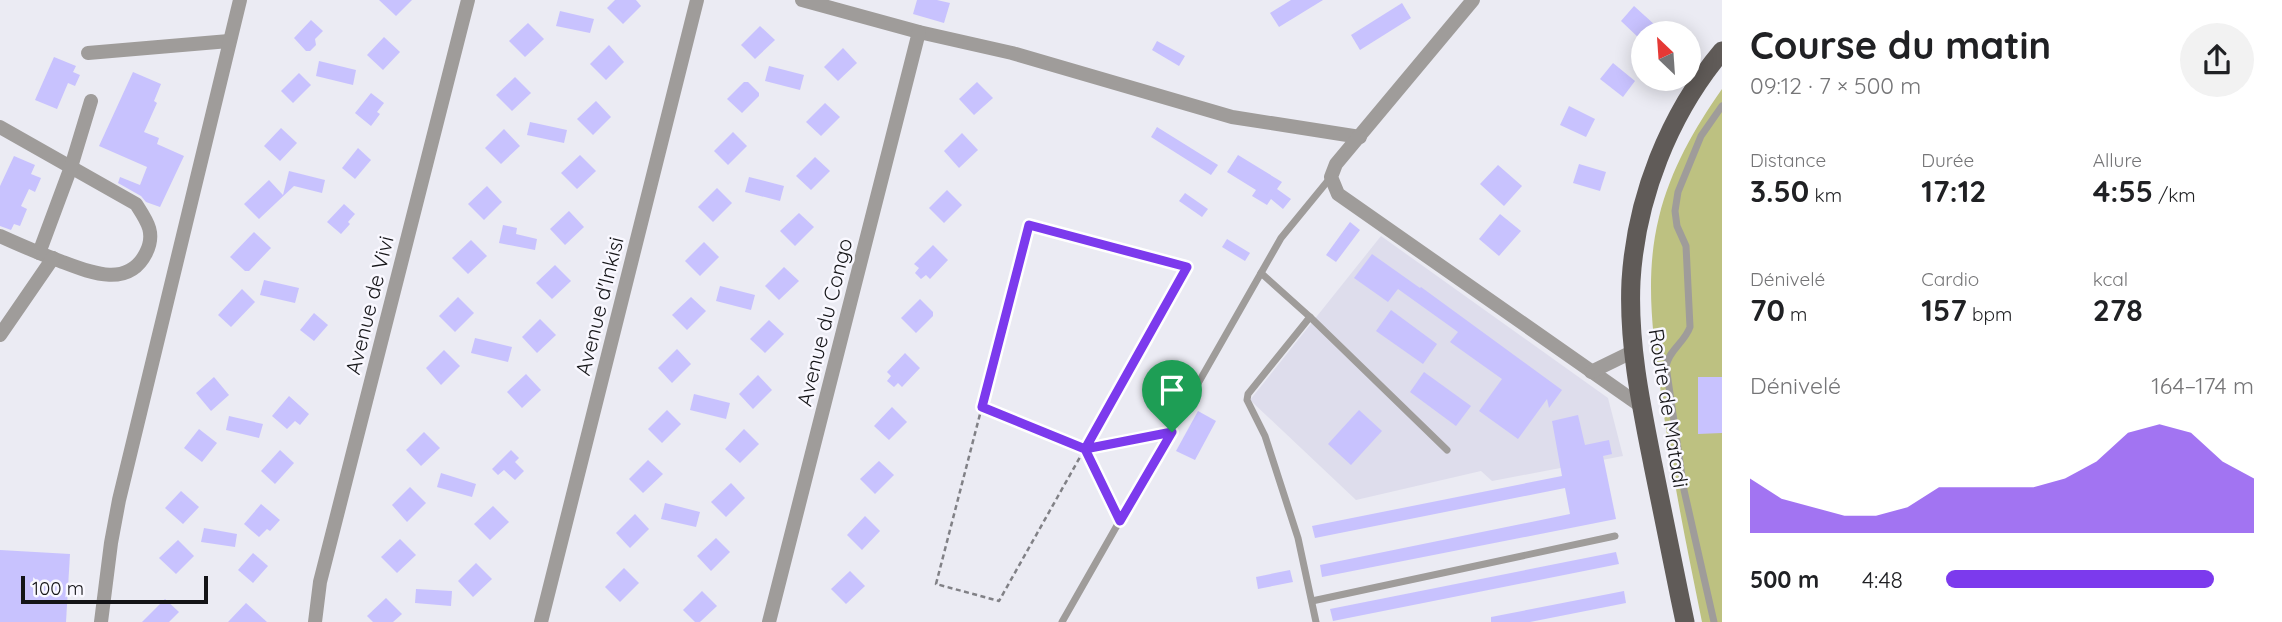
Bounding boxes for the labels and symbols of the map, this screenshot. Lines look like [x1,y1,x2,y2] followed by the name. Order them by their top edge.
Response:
[1631,21,1701,91] north arrow
[339,233,399,377] street label: Avenue de Vivi
[569,234,629,378] street label: Avenue d'Inkisi
[791,235,857,409] street label: Avenue du Congo
[1644,327,1694,489] street label: Route de Matadi
[1142,360,1202,432] pin
[21,573,208,605] scale bar

